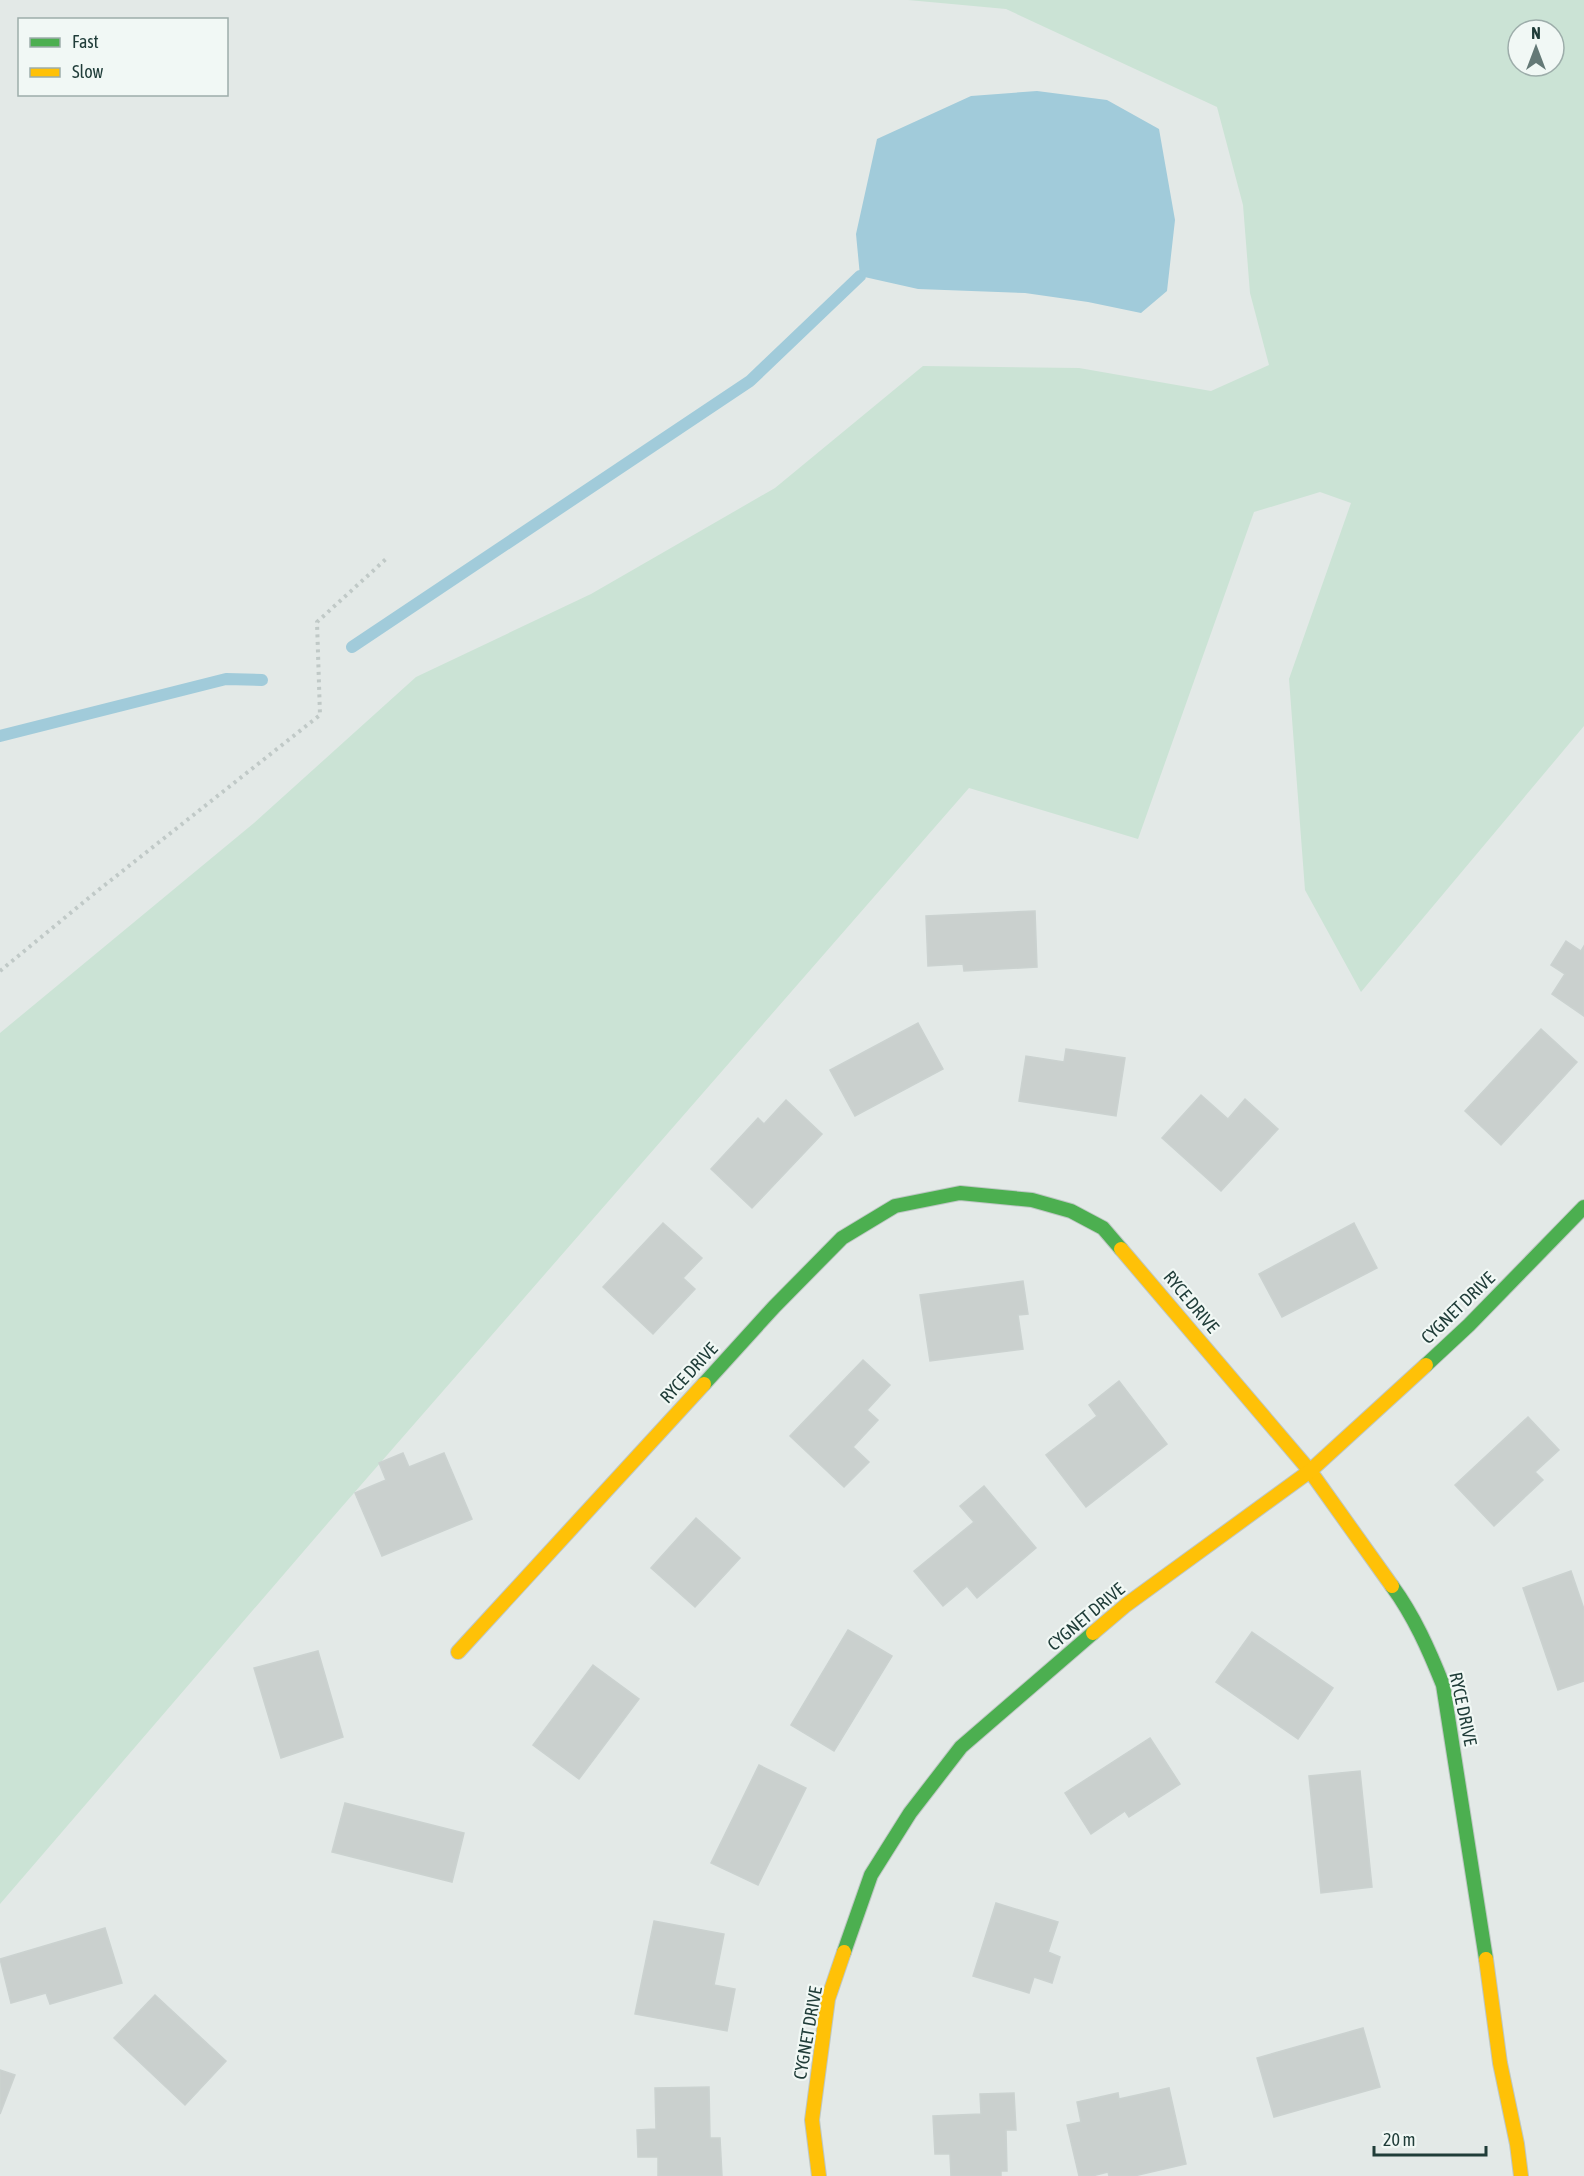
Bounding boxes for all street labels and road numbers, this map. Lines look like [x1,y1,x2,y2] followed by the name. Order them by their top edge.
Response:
[1159,1266,1224,1337] street label: RYCE DRIVE
[1417,1267,1499,1348] street label: CYGNET DRIVE
[655,1338,722,1407] street label: RYCE DRIVE
[1043,1578,1129,1655] street label: CYGNET DRIVE
[1445,1670,1482,1748] street label: RYCE DRIVE
[789,1985,826,2081] street label: CYGNET DRIVE

